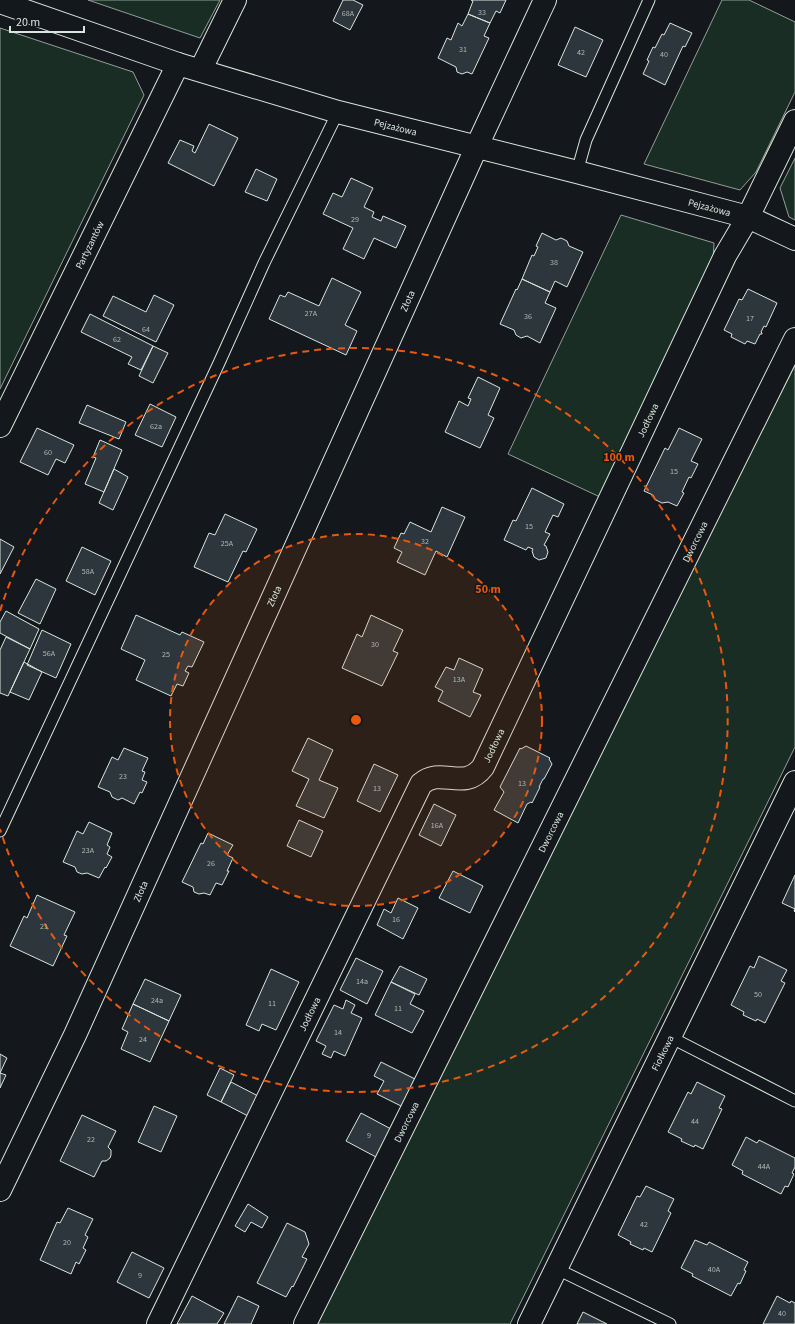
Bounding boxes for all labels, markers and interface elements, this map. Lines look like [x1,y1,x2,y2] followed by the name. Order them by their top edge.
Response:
[478,7,486,18] house number: 33
[10,8,84,34] scale bar
[342,8,355,19] house number: 68A
[16,14,40,31] text: 20 m
[459,44,467,55] house number: 31
[577,47,585,58] house number: 42
[660,49,668,60] house number: 40
[373,115,418,140] street label: Pejzażowa
[686,196,732,220] street label: Pejzażowa
[351,214,359,225] house number: 29
[72,219,108,272] street label: Partyzantów
[550,257,558,268] house number: 38
[397,288,419,314] street label: Złota
[305,308,318,319] house number: 27A
[524,311,532,322] house number: 36
[746,313,754,324] house number: 17
[142,324,150,335] house number: 64
[113,334,121,345] house number: 62
[634,401,662,440] street label: Jodłowa
[150,421,162,432] house number: 62a
[44,447,52,458] house number: 60
[603,449,635,466] text: 100 m
[670,466,678,477] house number: 15
[679,519,711,565] street label: Dworcowa
[525,521,533,532] house number: 15
[421,536,429,547] house number: 32
[221,538,234,549] house number: 25A
[82,566,95,577] house number: 58A
[475,581,501,598] text: 50 m
[264,584,285,609] street label: Złota
[371,639,379,650] house number: 30
[43,648,56,659] house number: 56A
[162,649,170,660] house number: 25
[453,674,466,685] house number: 13A
[349,713,363,727] centre of rings
[480,727,508,765] street label: Jodłowa
[119,771,127,782] house number: 23
[518,778,526,789] house number: 13
[373,783,381,794] house number: 13
[535,809,567,855] street label: Dworcowa
[431,820,444,831] house number: 16A
[82,845,95,856] house number: 23A
[207,858,215,869] house number: 26
[130,879,152,904] street label: Złota
[392,914,400,925] house number: 16
[40,921,48,932] house number: 21
[356,976,368,987] house number: 14a
[754,989,762,1000] house number: 50
[151,995,163,1006] house number: 24a
[296,995,324,1034] street label: Jodłowa
[268,998,276,1009] house number: 11
[394,1003,402,1014] house number: 11
[334,1027,342,1038] house number: 14
[648,1033,678,1074] street label: Fiołkowa
[139,1034,147,1045] house number: 24
[391,1099,423,1145] street label: Dworcowa
[691,1116,699,1127] house number: 44
[367,1130,371,1141] house number: 9
[87,1134,95,1145] house number: 22
[758,1161,771,1172] house number: 44A
[640,1219,648,1230] house number: 42
[63,1237,71,1248] house number: 20
[708,1264,721,1275] house number: 40A
[138,1270,142,1281] house number: 9
[778,1308,786,1319] house number: 40

